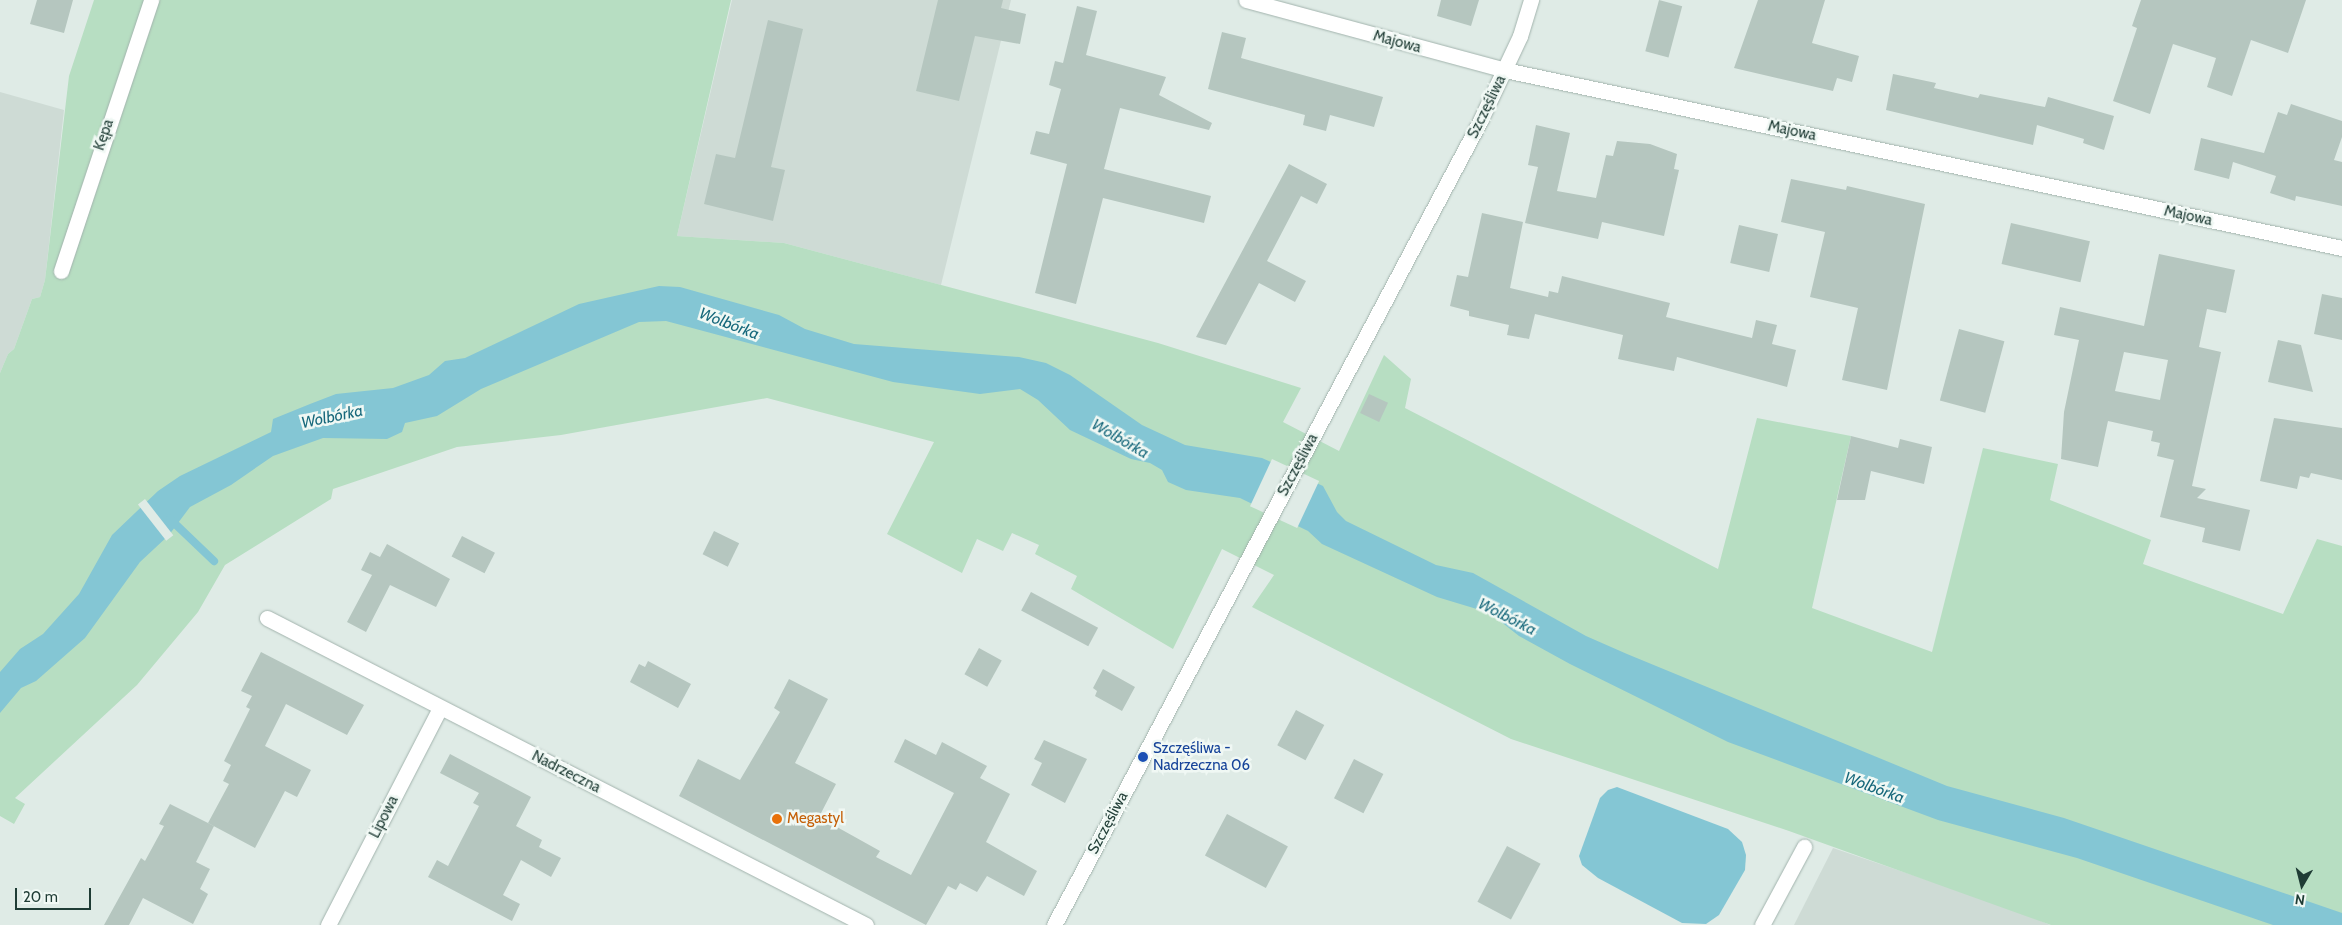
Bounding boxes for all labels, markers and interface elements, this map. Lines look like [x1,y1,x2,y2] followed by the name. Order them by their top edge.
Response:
[1371,27,1423,57] street label: Majowa
[1464,73,1510,141] street label: Szczęśliwa
[90,117,118,153] street label: Kępa
[1766,117,1818,145] street label: Majowa
[2162,202,2214,230] street label: Majowa
[696,304,762,344] water label: Wolbórka
[299,401,365,433] water label: Wolbórka
[1088,415,1152,463] water label: Wolbórka
[1274,431,1322,499] street label: Szczęśliwa
[1475,594,1539,640] water label: Wolbórka
[1153,739,1250,774] place label: Szczęśliwa - Nadrzeczna 06
[529,747,603,797] street label: Nadrzeczna
[1137,751,1149,763] marker: Szczęśliwa - Nadrzeczna 06
[1841,768,1907,808] water label: Wolbórka
[1084,789,1132,857] street label: Szczęśliwa
[366,793,402,841] street label: Lipowa
[787,810,844,828] place label: Megastyl
[771,813,783,825] marker: Megastyl
[2277,860,2327,910] north arrow
[18,878,94,910] scale bar
[23,888,58,906] text: 20 m
[2294,890,2306,909] text: N

